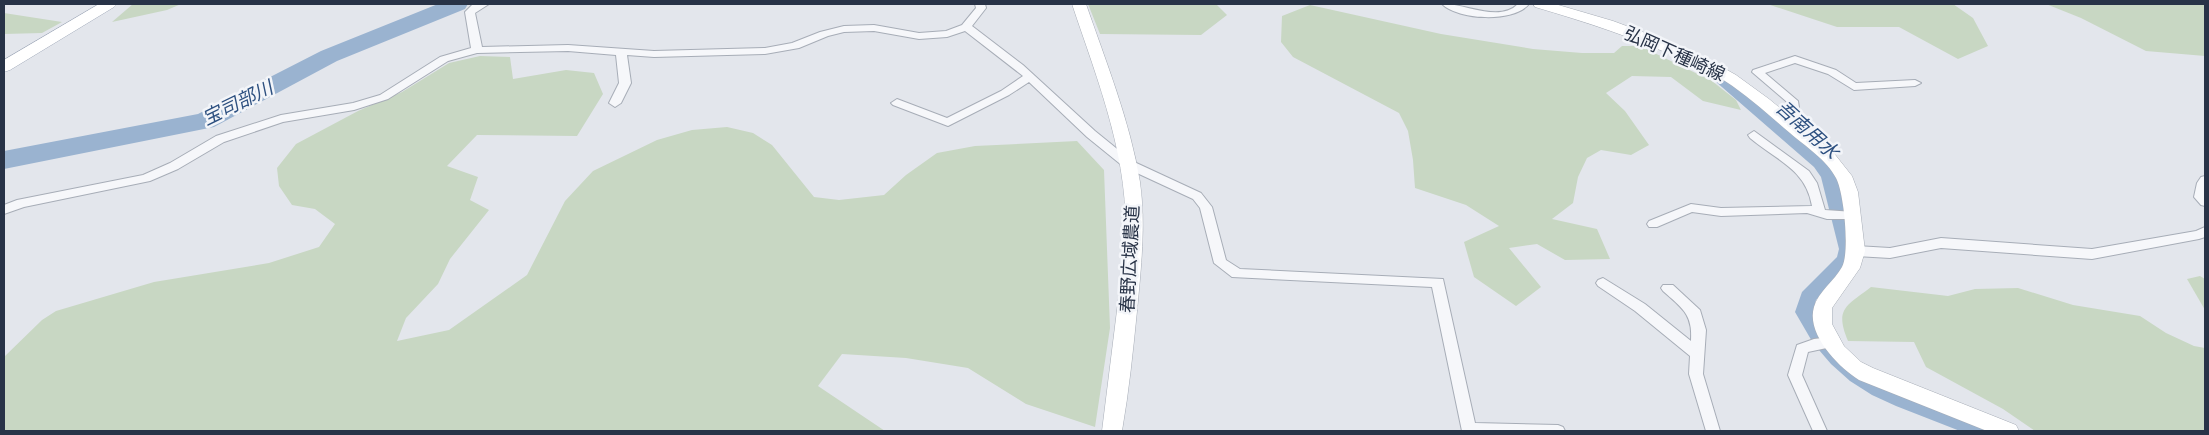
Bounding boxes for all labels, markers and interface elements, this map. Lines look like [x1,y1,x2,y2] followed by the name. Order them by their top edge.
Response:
[1621,21,1729,85] street label: 弘岡下種崎線
[198,74,278,129] water label: 宝司部川
[1772,95,1845,164] water label: 吾南用水
[1115,204,1143,314] street label: 春野広域農道

